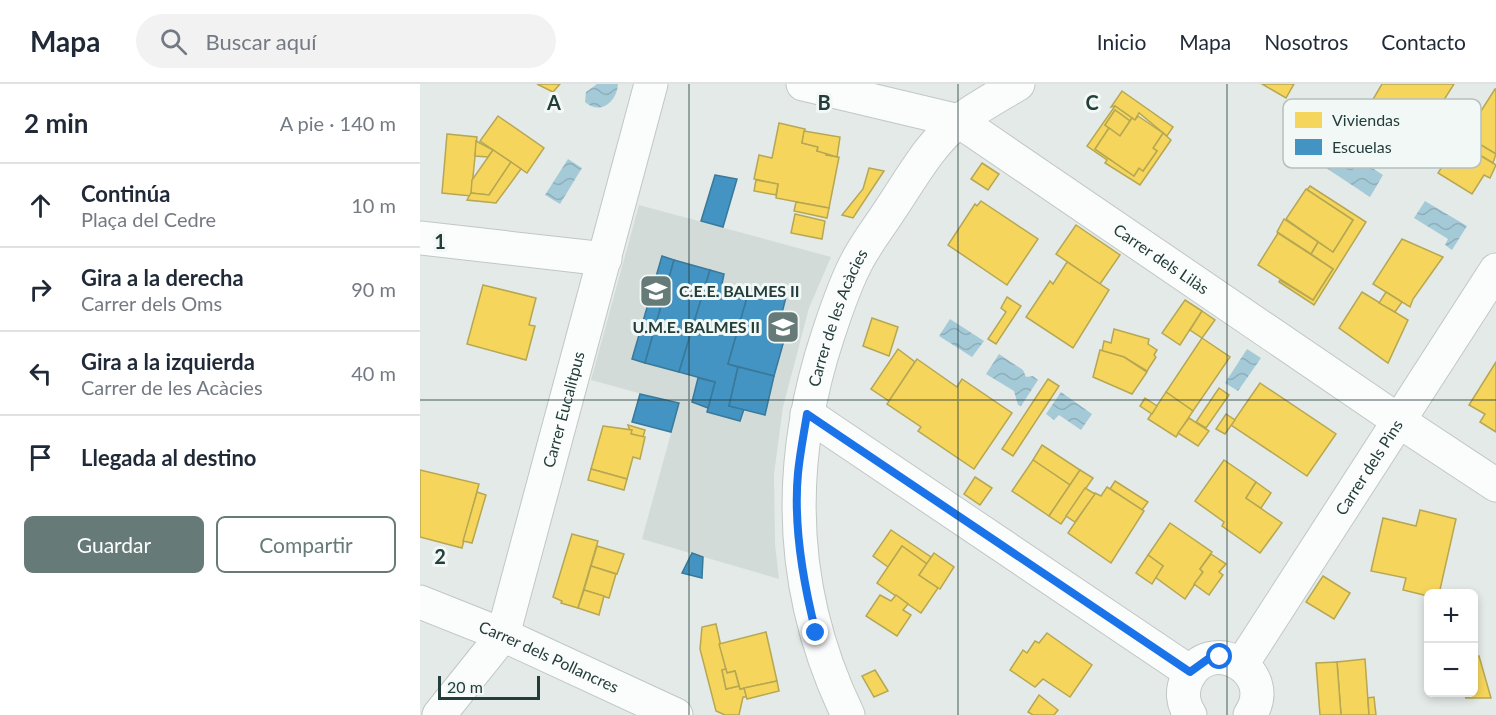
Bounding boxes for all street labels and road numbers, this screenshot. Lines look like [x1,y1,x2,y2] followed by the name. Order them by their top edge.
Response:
[1110,219,1213,298] street label: Carrer dels Lilàs
[804,245,871,389] street label: Carrer de les Acàcies
[538,349,588,470] street label: Carrer Eucalitpus
[1331,416,1406,518] street label: Carrer dels Pins
[476,616,622,696] street label: Carrer dels Pollancres

